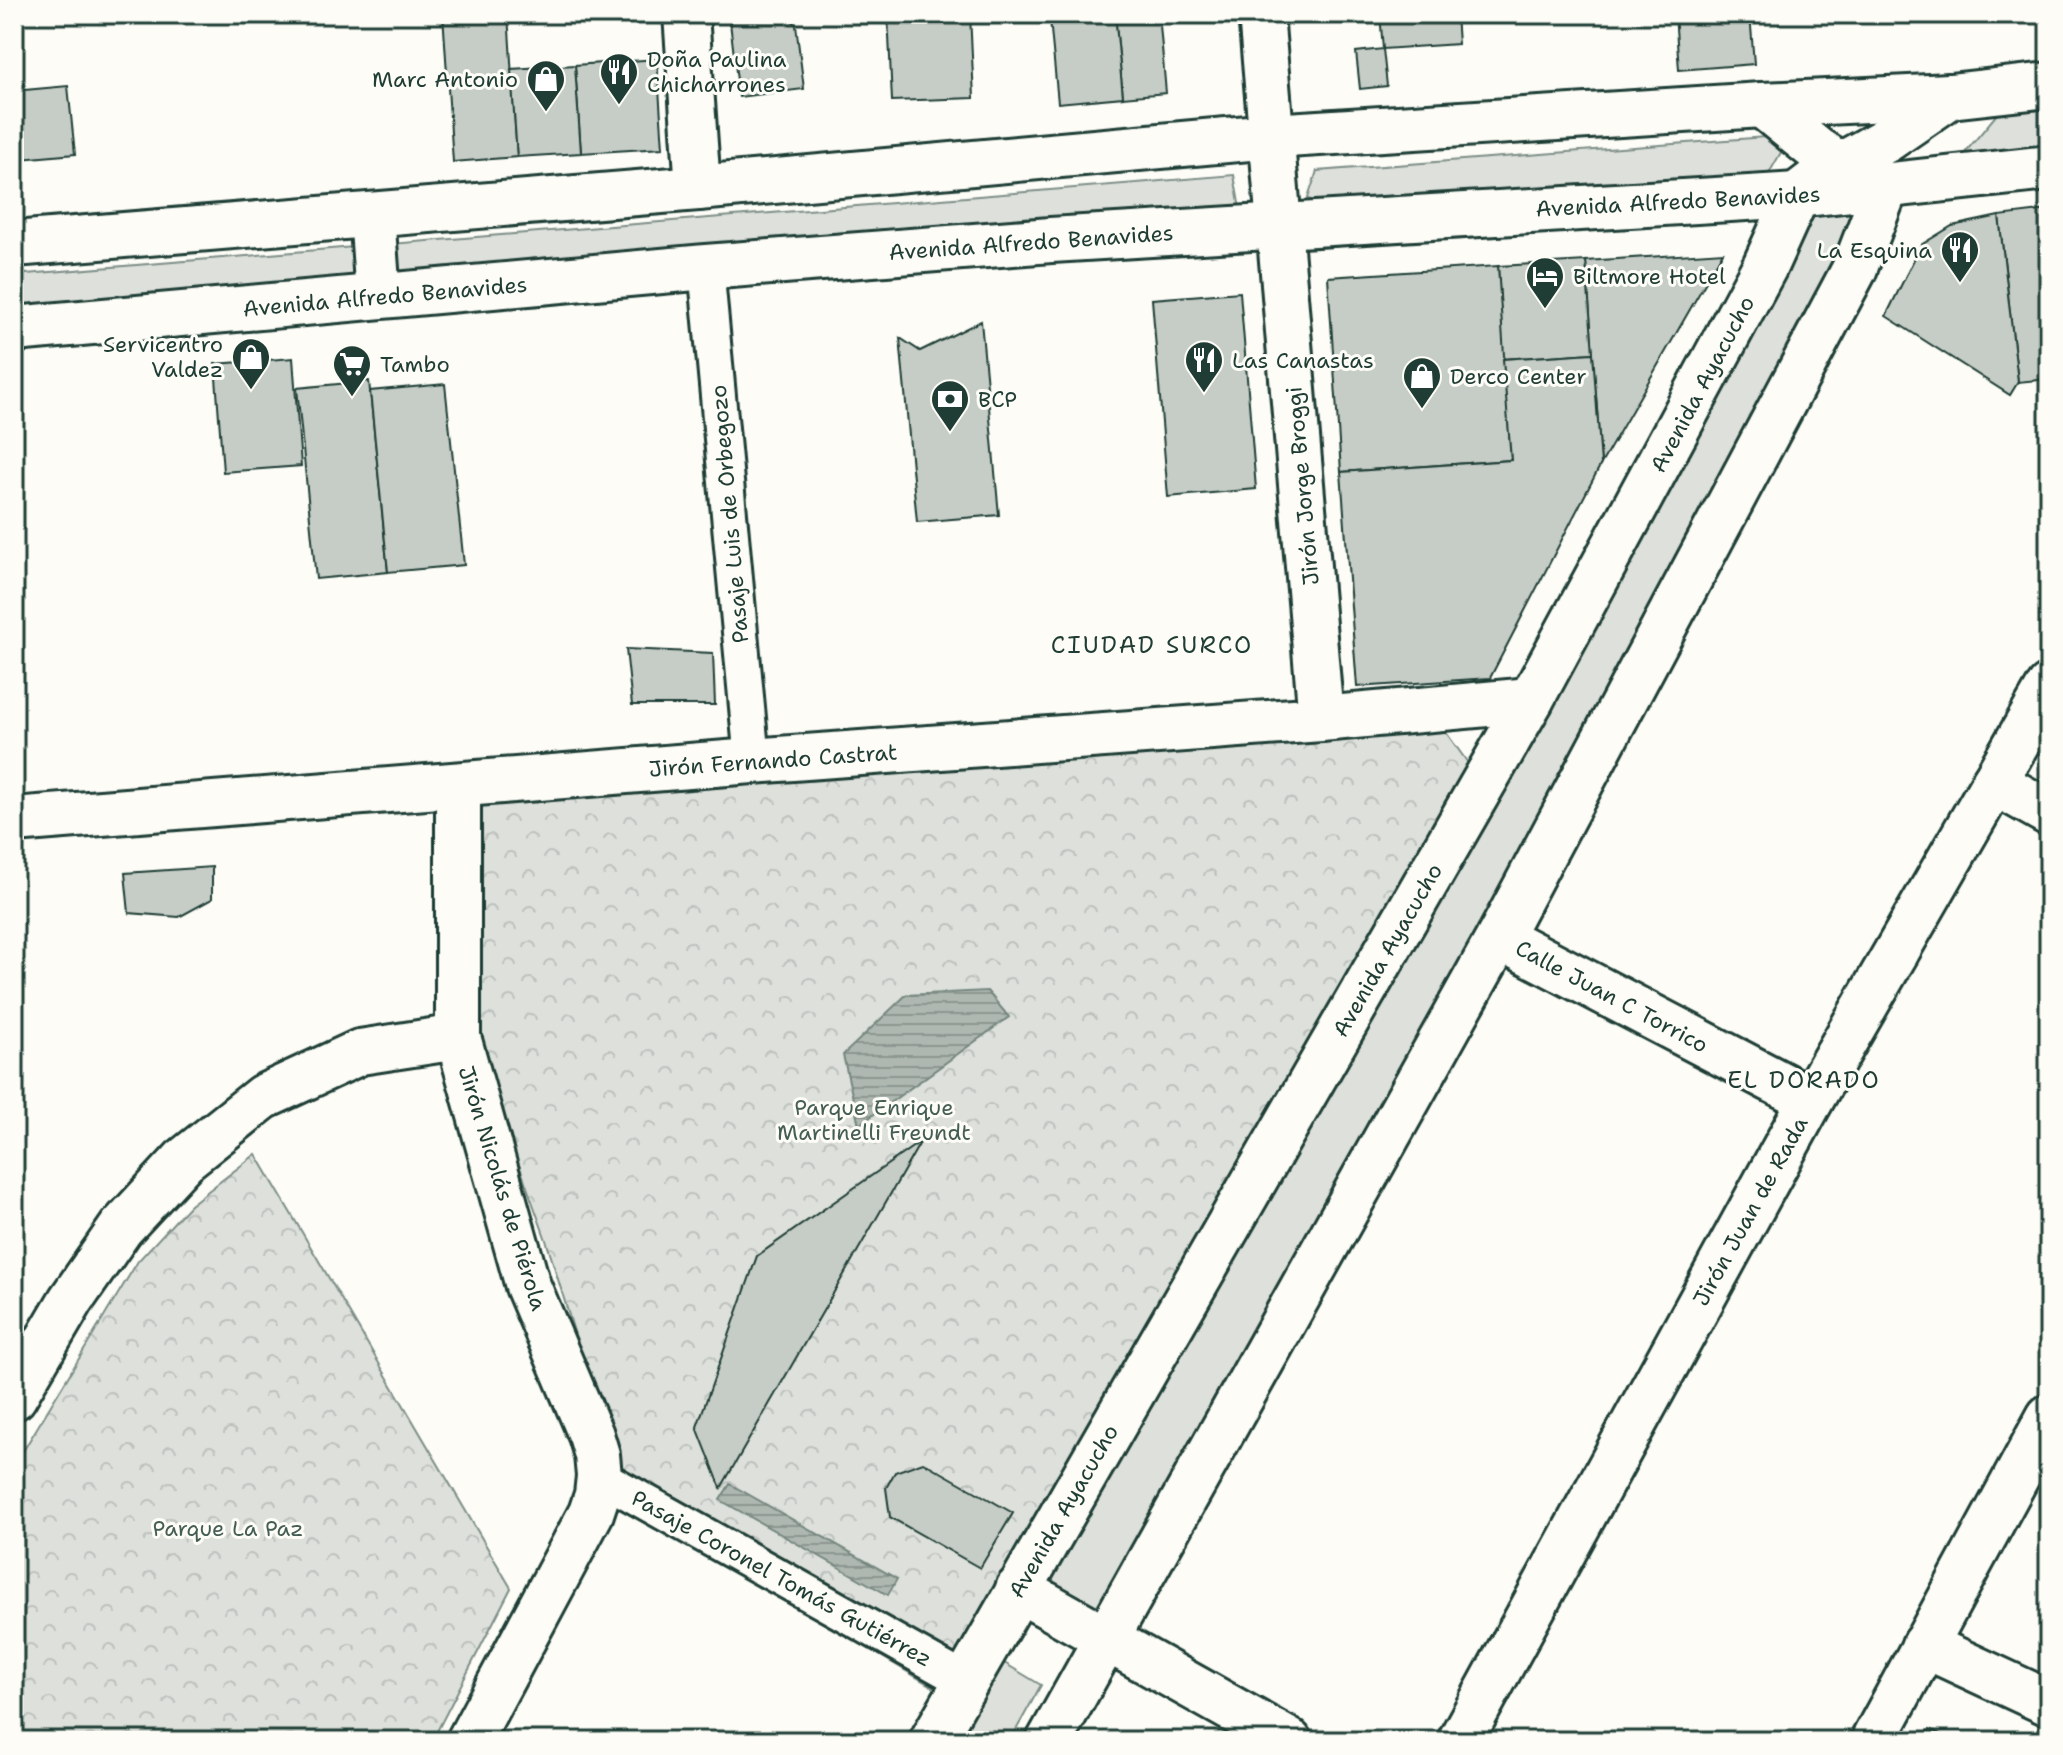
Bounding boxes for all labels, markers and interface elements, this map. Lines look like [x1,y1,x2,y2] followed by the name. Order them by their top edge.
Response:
[647,45,787,99] place label: Doña Paulina Chicharrones
[598,51,640,106] restaurant icon: Doña Paulina Chicharrones
[525,58,567,113] shop icon: Marc Antonio
[372,65,518,94] place label: Marc Antonio
[1535,180,1821,223] street label: Avenida Alfredo Benavides
[888,218,1174,267] street label: Avenida Alfredo Benavides
[1939,229,1981,284] restaurant icon: La Esquina
[1817,236,1932,265] place label: La Esquina
[1524,255,1566,310] hotel icon: Biltmore Hotel
[1573,262,1726,291] place label: Biltmore Hotel
[242,270,528,323] street label: Avenida Alfredo Benavides
[1644,291,1761,478] street label: Avenida Ayacucho
[103,330,223,384] place label: Servicentro Valdez
[230,336,272,391] shop icon: Servicentro Valdez
[1183,339,1225,394] restaurant icon: Las Canastas
[331,343,373,398] supermarket icon: Tambo
[1232,346,1374,375] place label: Las Canastas
[380,350,450,379] place label: Tambo
[1401,355,1443,410] shop icon: Derco Center
[1450,362,1587,391] place label: Derco Center
[929,378,971,433] bank icon: BCP
[704,384,755,644] street label: Pasaje Luis de Orbegozo
[978,385,1017,414] place label: BCP
[1279,385,1326,587] street label: Jirón Jorge Broggi
[1051,629,1253,661] district label: CIUDAD SURCO
[648,737,898,784] street label: Jirón Fernando Castrat
[1326,858,1449,1042] street label: Avenida Ayacucho
[1510,933,1713,1060] street label: Calle Juan C Torrico
[451,1062,554,1314] street label: Jirón Nicolás de Piérola
[1727,1064,1881,1096] district label: EL DORADO
[777,1093,971,1147] park label: Parque Enrique Martinelli Freundt
[1686,1111,1815,1311] street label: Jirón Juan de Rada
[1002,1419,1125,1603] street label: Avenida Ayacucho
[626,1484,937,1673] street label: Pasaje Coronel Tomás Gutiérrez
[153,1514,303,1543] park label: Parque La Paz

